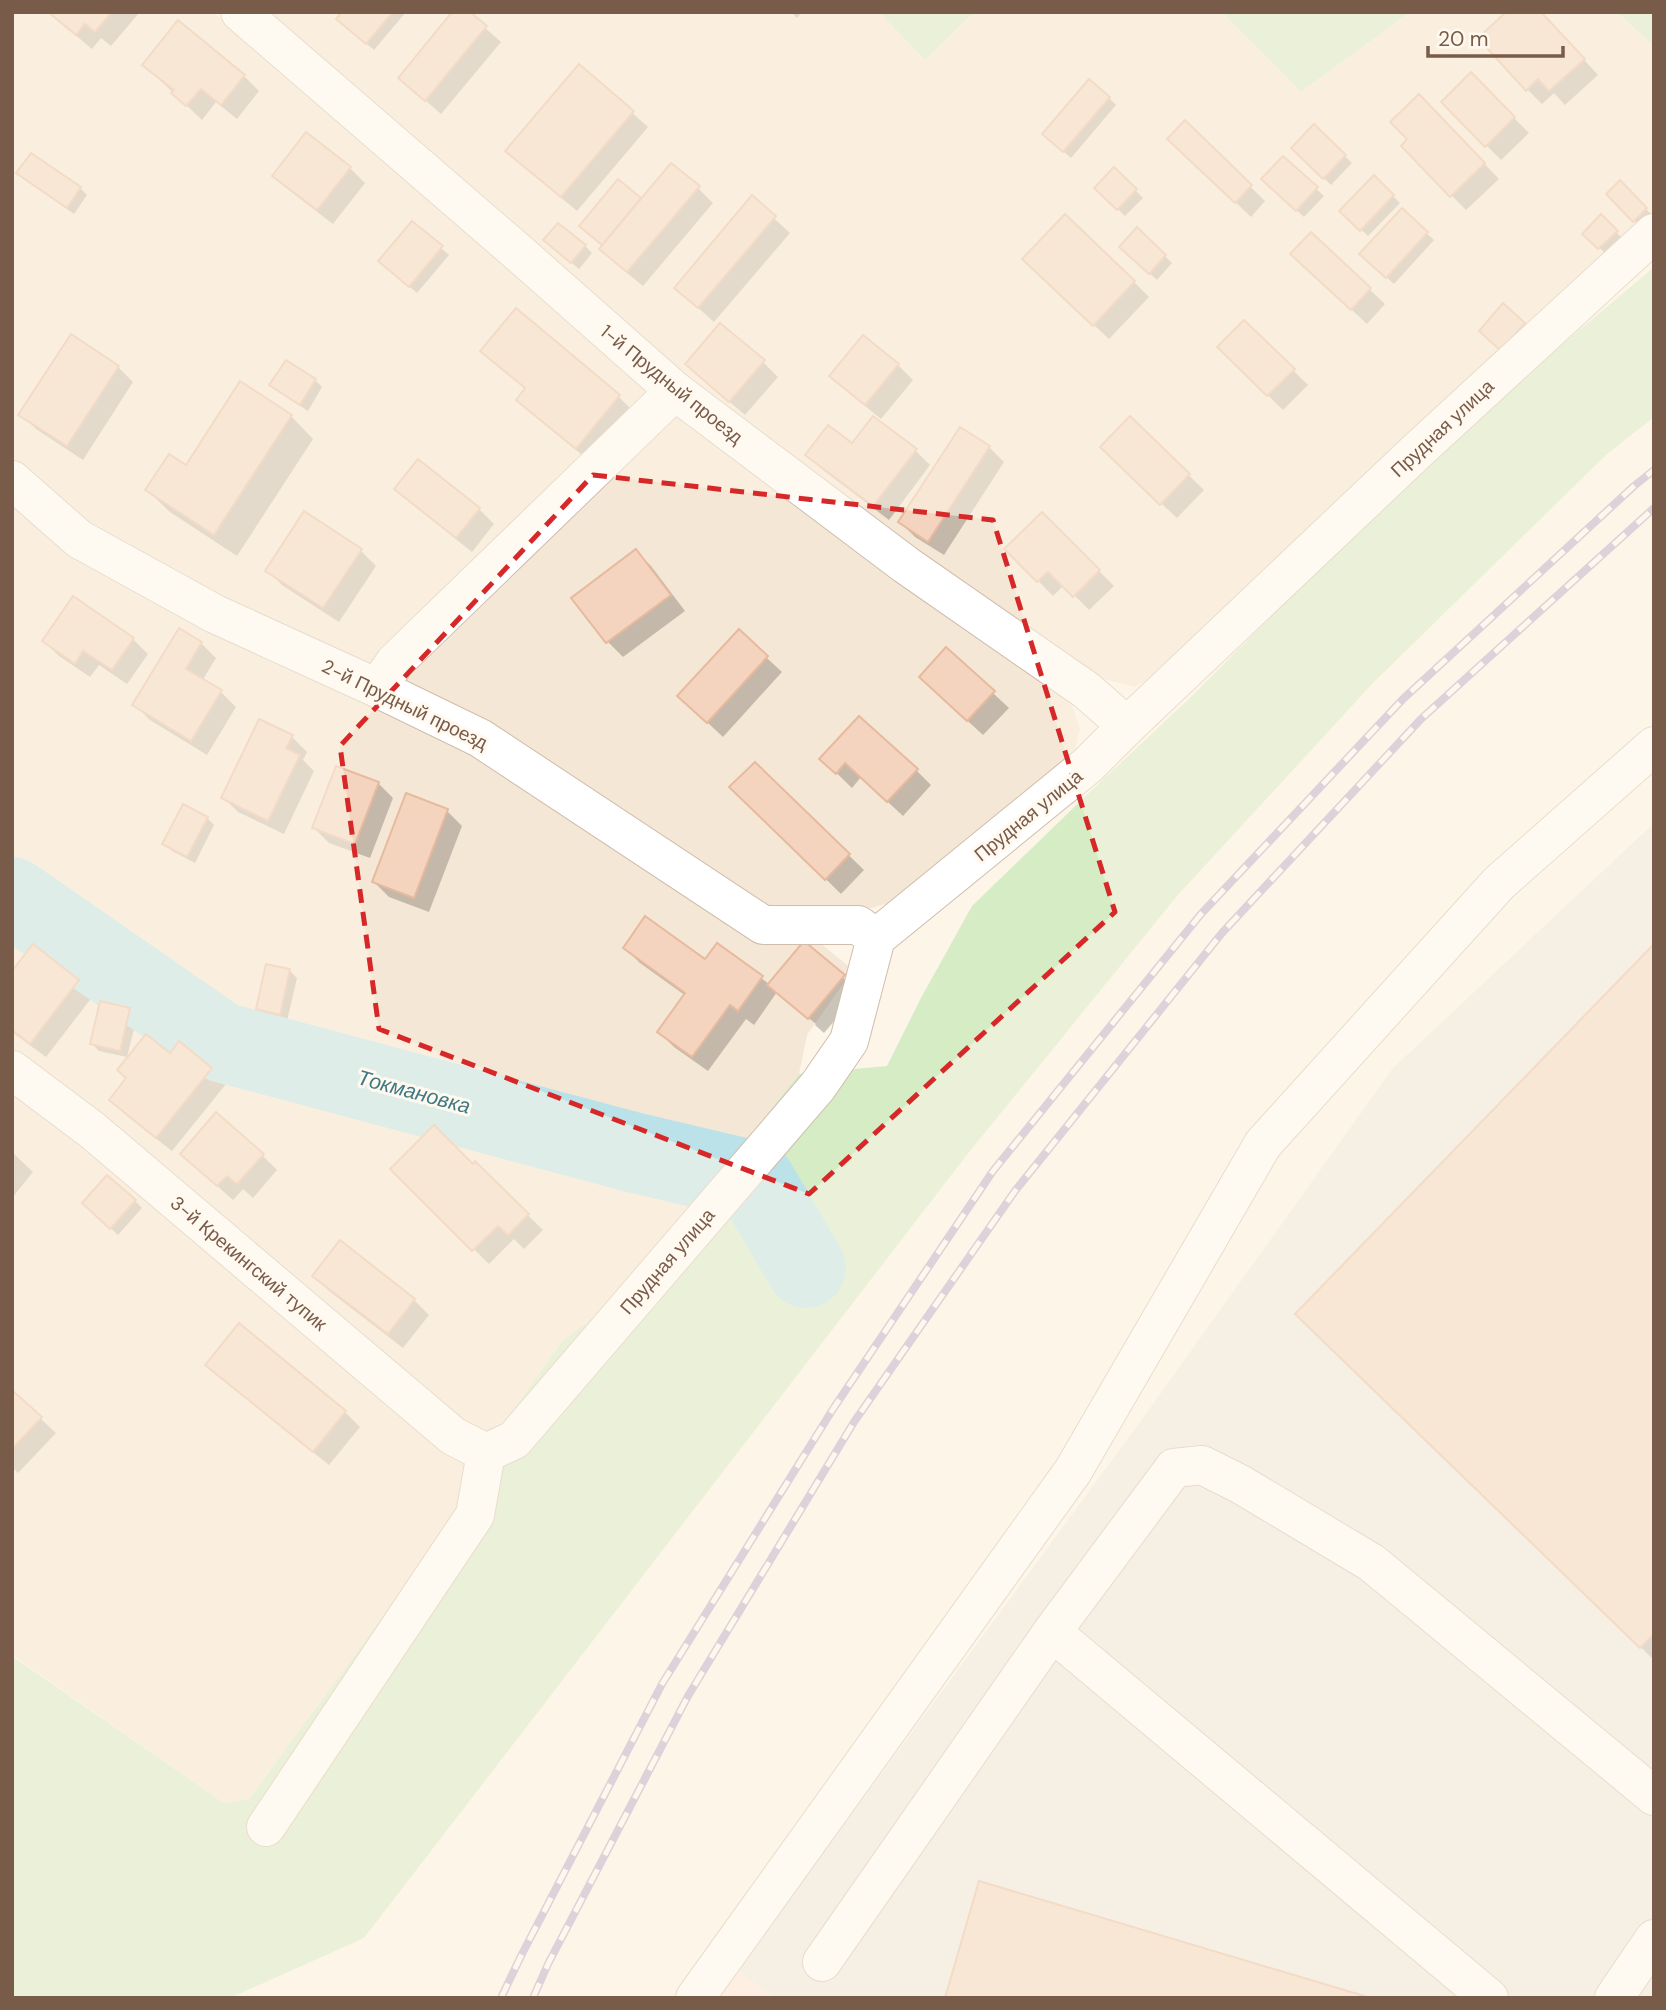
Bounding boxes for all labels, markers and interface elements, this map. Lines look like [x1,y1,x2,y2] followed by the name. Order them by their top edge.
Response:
[1428,14,1563,58] scale bar
[1438,25,1489,53] text: 20 m
[595,319,748,450] street label: 1-й Прудный проезд
[1385,374,1500,483] street label: Прудная улица
[318,653,492,755] street label: 2-й Прудный проезд
[969,764,1088,867] street label: Прудная улица
[355,1064,473,1120] water label: Токмановка
[165,1190,333,1337] street label: 3-й Крекингский тупик
[614,1203,721,1320] street label: Прудная улица

